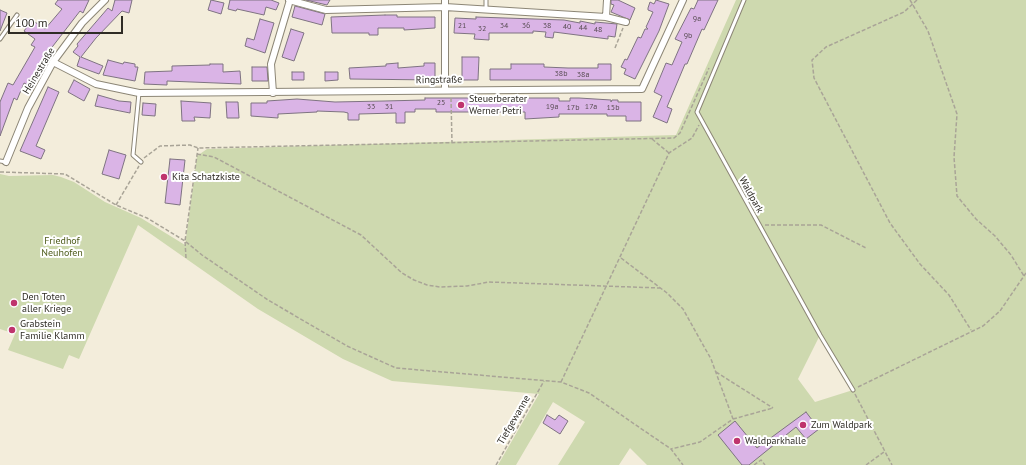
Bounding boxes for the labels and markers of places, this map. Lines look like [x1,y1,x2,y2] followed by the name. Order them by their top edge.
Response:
[469,93,527,116] place label: Steuerberater Werner Petri
[456,100,466,110] marker: Steuerberater Werner Petri
[172,171,240,183] place label: Kita Schatzkiste
[159,172,169,182] marker: Kita Schatzkiste
[22,291,71,314] place label: Den Toten aller Kriege
[9,298,19,308] marker: Den Toten aller Kriege
[20,318,84,342] place label: Grabstein Familie Klamm
[7,325,17,335] marker: Grabstein Familie Klamm
[811,419,872,431] place label: Zum Waldpark
[798,420,808,430] marker: Zum Waldpark
[745,435,806,447] place label: Waldparkhalle
[732,436,742,446] marker: Waldparkhalle

